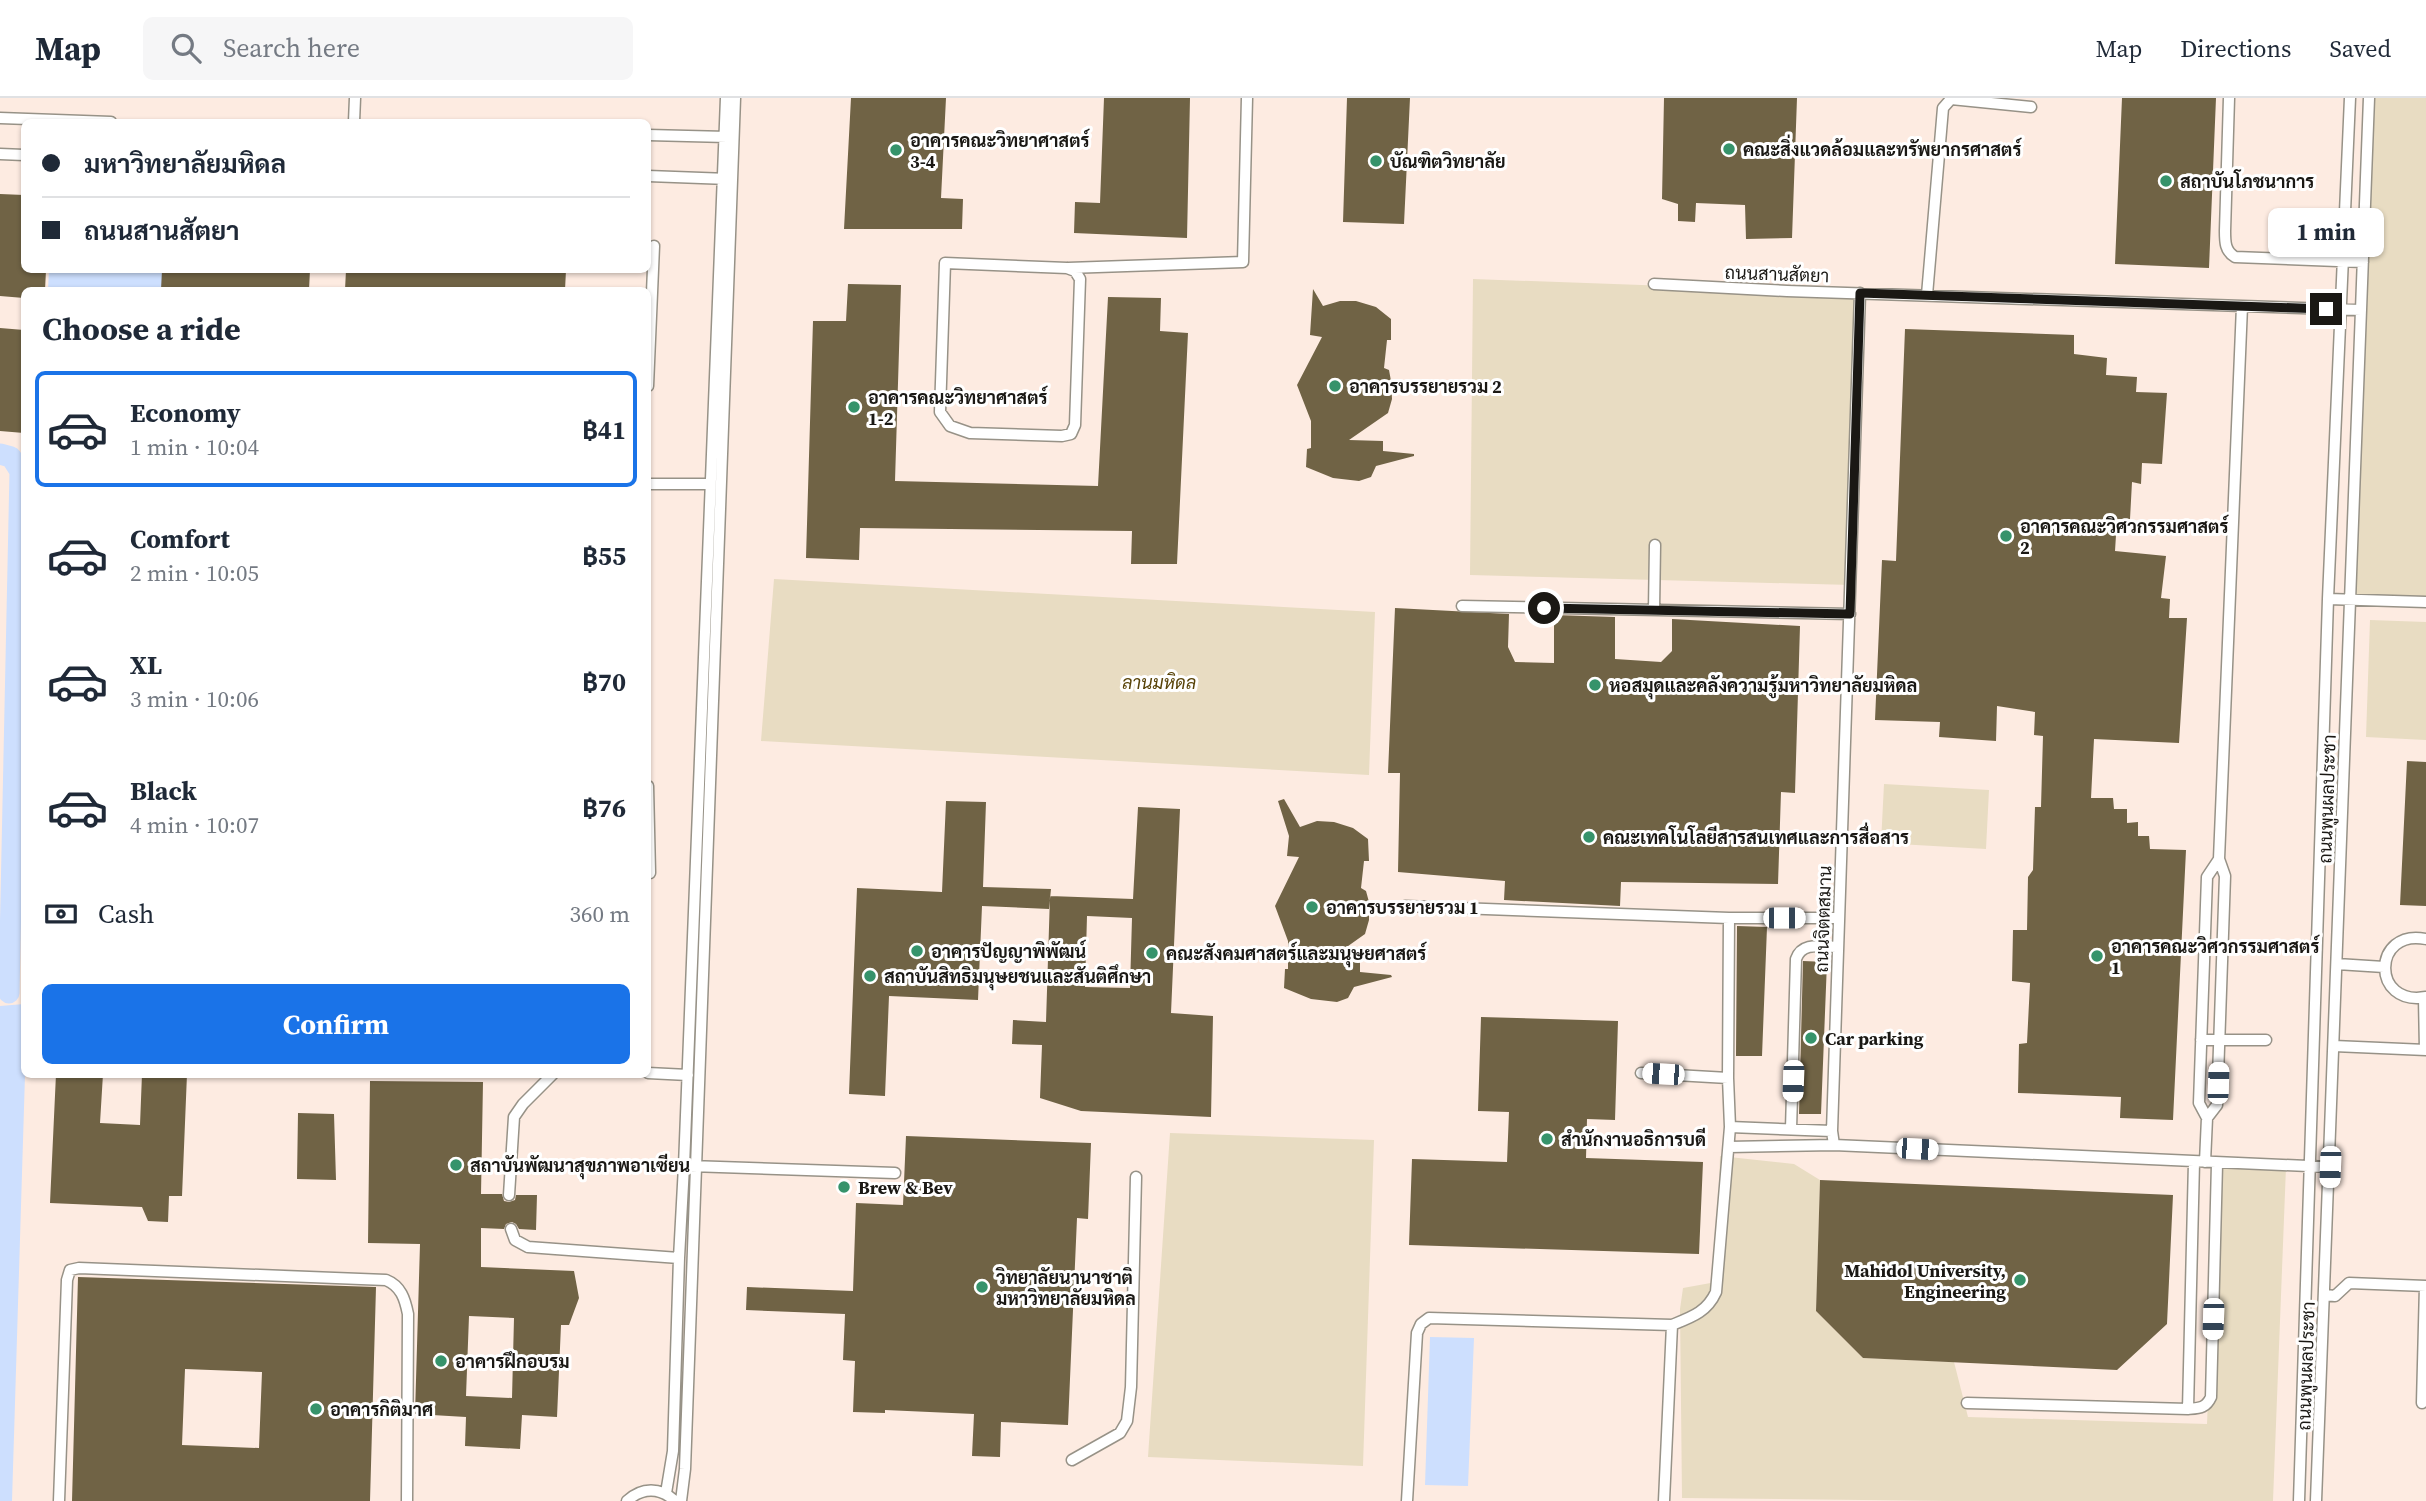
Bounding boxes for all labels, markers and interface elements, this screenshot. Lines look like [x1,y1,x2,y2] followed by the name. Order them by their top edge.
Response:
[143,17,633,80] search box
[35,26,101,71] text: Map
[167,29,205,67] icon: search
[223,30,360,66] text: Search here
[2095,32,2142,65] text: Map
[2180,32,2291,65] text: Directions
[2329,32,2391,65] text: Saved
[910,128,1091,174] place label: อาคารคณะวิทยาศาสตร์ 3-4
[1743,134,2023,162] place label: คณะสิ่งแวดล้อมและทรัพยากรศาสตร์
[1721,141,1737,157] marker: คณะสิ่งแวดล้อมและทรัพยากรศาสตร์
[888,142,904,158] marker: อาคารคณะวิทยาศาสตร์ 3-4
[84,146,286,182] text: มหาวิทยาลัยมหิดล
[1390,149,1506,174] place label: บัณฑิตวิทยาลัย
[1368,153,1384,169] marker: บัณฑิตวิทยาลัย
[2180,169,2314,194] place label: สถาบันโภชนาการ
[2158,173,2174,189] marker: สถาบันโภชนาการ
[2268,208,2384,256] callout: 1 min
[84,213,240,249] text: ถนนสานสัตยา
[2296,216,2356,248] text: 1 min
[1724,260,1830,288] street label: ถนนสานสัตยา
[2310,293,2342,325] route end
[42,307,241,351] text: Choose a ride
[1349,374,1502,399] place label: อาคารบรรยายรวม 2
[1327,378,1343,394] marker: อาคารบรรยายรวม 2
[868,385,1049,431] place label: อาคารคณะวิทยาศาสตร์ 1-2
[130,395,241,431] text: Economy
[46,398,109,461] icon: car
[846,399,862,415] marker: อาคารคณะวิทยาศาสตร์ 1-2
[582,412,626,448] text: ฿41
[130,431,259,463] text: 1 min · 10:04
[2020,514,2230,560] place label: อาคารคณะวิศวกรรมศาสตร์ 2
[130,521,230,557] text: Comfort
[46,524,109,587] icon: car
[1998,528,2014,544] marker: อาคารคณะวิศวกรรมศาสตร์ 2
[582,538,626,574] text: ฿55
[130,557,259,589] text: 2 min · 10:05
[1528,592,1560,624] route start
[130,647,162,683] text: XL
[46,650,109,713] icon: car
[582,664,626,700] text: ฿70
[1122,670,1196,695] park label: ลานมหิดล
[1609,673,1917,700] place label: หอสมุดและคลังความรู้มหาวิทยาลัยมหิดล
[1587,677,1603,693] marker: หอสมุดและคลังความรู้มหาวิทยาลัยมหิดล
[130,683,259,715] text: 3 min · 10:06
[2312,734,2343,864] street label: ถนนพูนผลประชา
[130,773,197,809] text: Black
[46,776,109,839] icon: car
[582,790,626,826] text: ฿76
[130,809,259,841] text: 4 min · 10:07
[1603,822,1909,850] place label: คณะเทคโนโลยีสารสนเทศและการสื่อสาร
[1581,829,1597,845] marker: คณะเทคโนโลยีสารสนเทศและการสื่อสาร
[1809,865,1837,973] street label: ถนนจิตตสมาน
[42,895,80,933] icon: cash
[1326,895,1479,920] place label: อาคารบรรยายรวม 1
[98,896,154,932] text: Cash
[569,898,630,930] text: 360 m
[1304,899,1320,915] marker: อาคารบรรยายรวม 1
[1764,908,1806,929] car
[2111,934,2321,980] place label: อาคารคณะวิศวกรรมศาสตร์ 1
[931,939,1087,964] place label: อาคารปัญญาพิพัฒน์
[1166,941,1428,968] place label: คณะสังคมศาสตร์และมนุษยศาสตร์
[909,943,925,959] marker: อาคารปัญญาพิพัฒน์
[1144,945,1160,961] marker: คณะสังคมศาสตร์และมนุษยศาสตร์
[2089,948,2105,964] marker: อาคารคณะวิศวกรรมศาสตร์ 1
[884,964,1151,991] place label: สถาบันสิทธิมนุษยชนและสันติศึกษา
[862,968,878,984] marker: สถาบันสิทธิมนุษยชนและสันติศึกษา
[42,984,630,1064] button: Confirm
[1825,1026,1924,1051] place label: Car parking
[1803,1030,1819,1046] marker: Car parking
[1782,1060,1805,1102] car
[1642,1062,1685,1086] car
[2207,1062,2230,1104] car
[1561,1127,1706,1152] place label: สำนักงานอธิการบดี
[1539,1131,1555,1147] marker: สำนักงานอธิการบดี
[1896,1137,1939,1161] car
[2319,1146,2342,1188] car
[470,1153,690,1180] place label: สถาบันพัฒนาสุขภาพอาเซียน
[448,1157,464,1173] marker: สถาบันพัฒนาสุขภาพอาเซียน
[858,1175,953,1200] place label: Brew & Bev
[836,1179,852,1195] marker: Brew & Bev
[1844,1258,2006,1304] place label: Mahidol University, Engineering
[995,1265,1136,1311] place label: วิทยาลัยนานาชาติ มหาวิทยาลัยมหิดล
[2012,1272,2028,1288] marker: Mahidol University, Engineering
[974,1279,990,1295] marker: วิทยาลัยนานาชาติ มหาวิทยาลัยมหิดล
[2202,1298,2225,1340] car
[2291,1301,2322,1431] street label: ถนนพูนผลประชา
[455,1349,570,1374] place label: อาคารฝึกอบรม
[433,1353,449,1369] marker: อาคารฝึกอบรม
[330,1397,433,1422] place label: อาคารกิติมาศ
[308,1401,324,1417] marker: อาคารกิติมาศ

